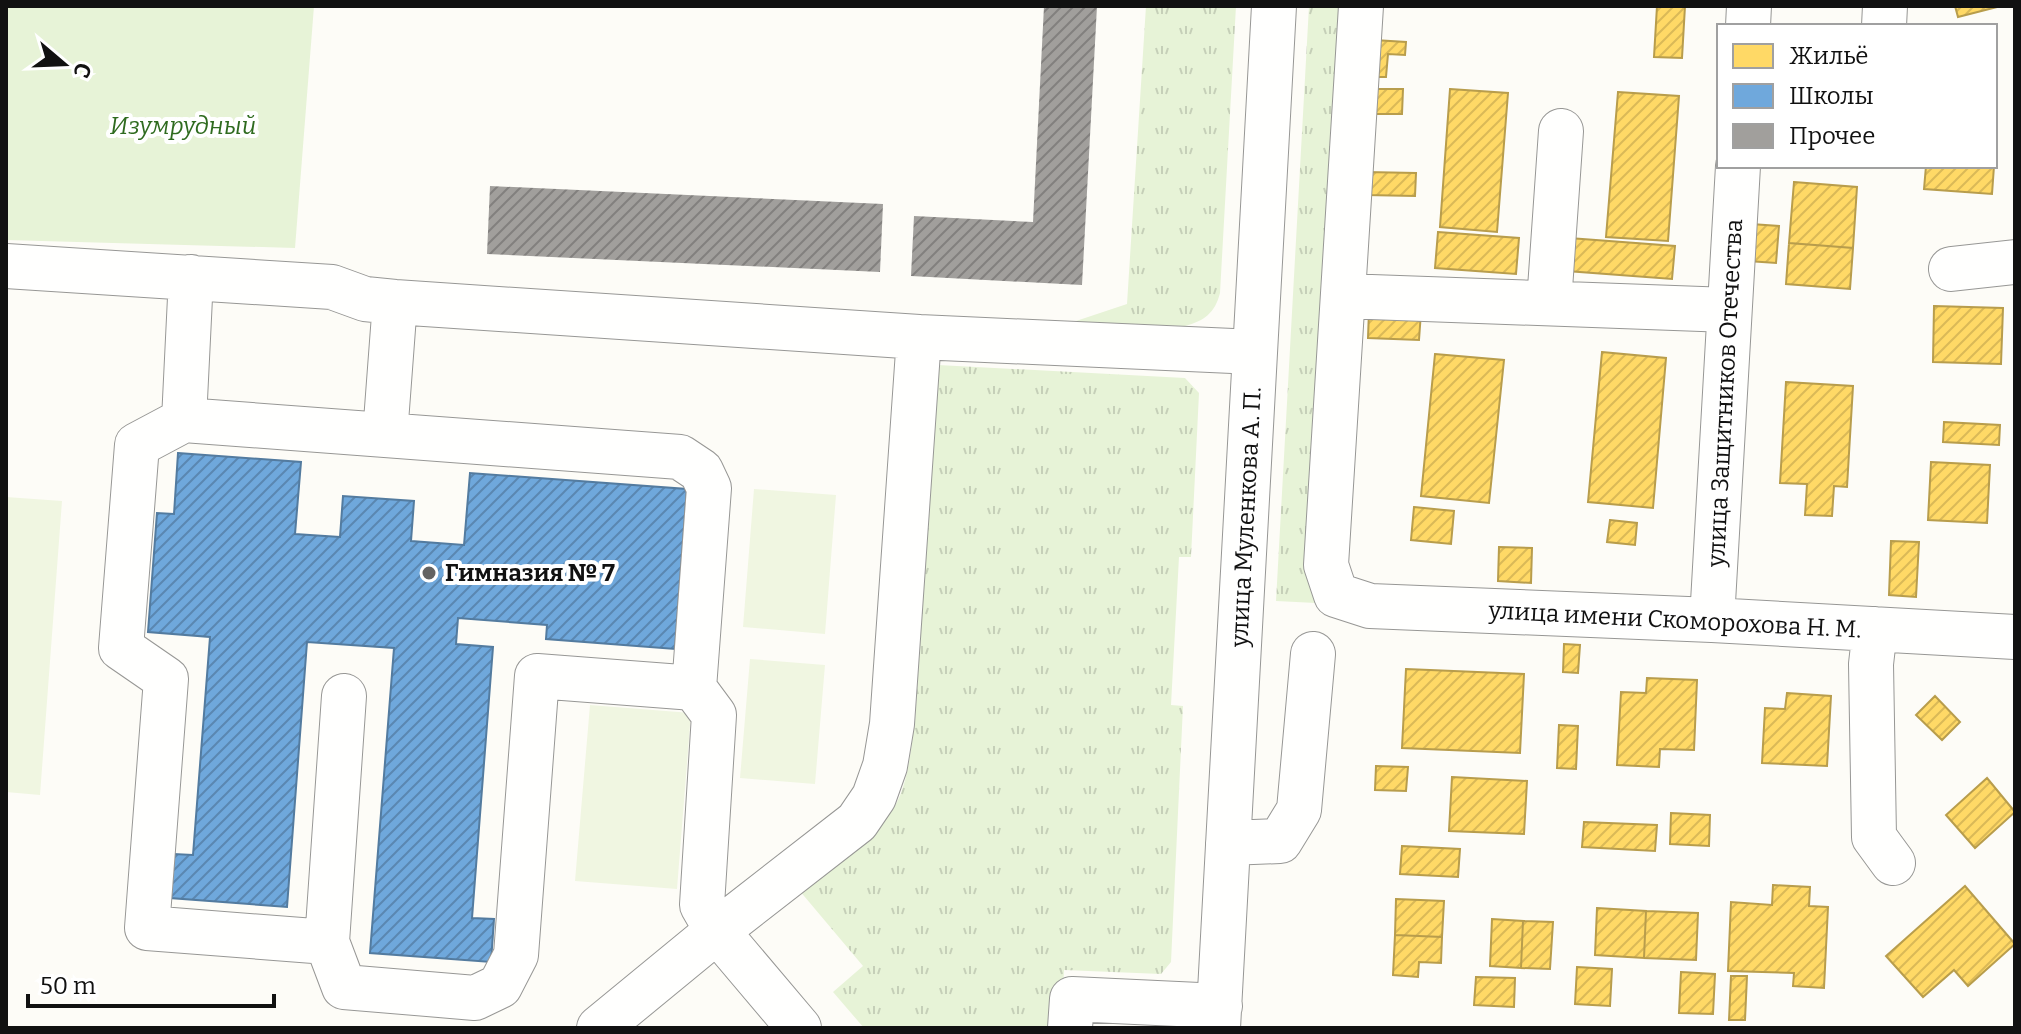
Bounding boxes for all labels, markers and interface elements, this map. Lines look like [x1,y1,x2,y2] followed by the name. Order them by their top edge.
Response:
[24,24,104,104] north arrow
[1717,24,1997,168] legend
[1789,42,1868,70] text: Жильё
[67,59,97,81] text: С
[1789,82,1874,110] text: Школы
[110,112,256,140] park label: Изумрудный
[1789,122,1875,150] text: Прочее
[1702,218,1748,569] street label: улица Защитников Отечества
[1225,386,1267,649] street label: улица Муленкова А. П.
[445,559,615,587] place label: Гимназия № 7
[420,564,438,582] marker: Гимназия № 7
[1487,596,1862,644] street label: улица имени Скоморохова Н. М.
[28,958,274,1008] scale bar
[40,972,96,1000] text: 50 m

